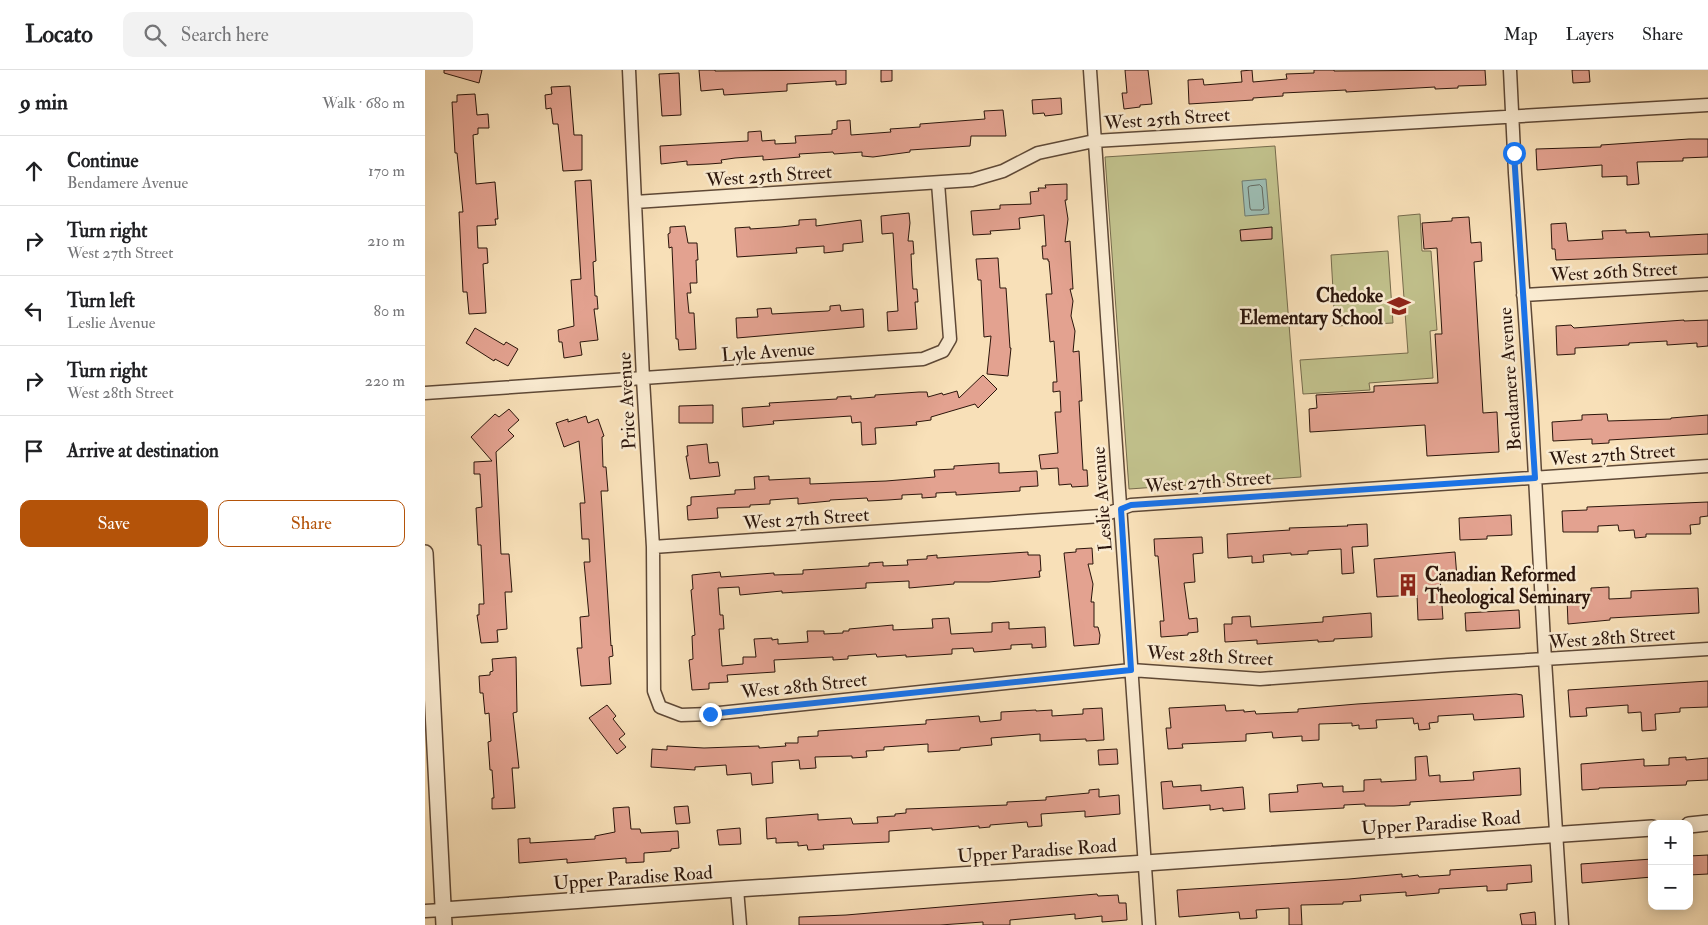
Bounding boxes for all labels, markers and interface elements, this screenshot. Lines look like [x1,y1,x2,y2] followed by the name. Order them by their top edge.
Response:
[123,12,473,57] search box
[25,19,93,50] text: Locato
[141,21,169,49] icon: search
[181,23,269,47] text: Search here
[1504,23,1538,46] text: Map
[1566,23,1614,46] text: Layers
[1642,23,1683,46] text: Share
[20,89,68,116] text: 9 min
[322,93,405,113] text: Walk · 680 m
[1102,103,1231,135] street label: West 25th Street
[1503,142,1526,165] route start
[67,149,138,173] text: Continue
[20,157,48,185] icon: ahead
[704,160,833,192] street label: West 25th Street
[368,161,405,181] text: 170 m
[67,173,188,193] text: Bendamere Avenue
[67,219,147,243] text: Turn right
[20,227,48,255] icon: right
[367,231,405,251] text: 210 m
[67,243,173,263] text: West 27th Street
[1549,257,1678,287] street label: West 26th Street
[1240,284,1383,331] place label: Chedoke Elementary School
[67,289,135,313] text: Turn left
[1386,293,1412,319] school or university icon: Chedoke Elementary School
[20,297,48,325] icon: left
[374,301,405,321] text: 80 m
[1493,306,1527,452] street label: Bendamere Avenue
[67,313,155,333] text: Leslie Avenue
[720,337,816,367] street label: Lyle Avenue
[612,352,642,450] street label: Price Avenue
[67,359,147,383] text: Turn right
[20,367,48,395] icon: right
[365,371,405,391] text: 220 m
[67,383,174,403] text: West 28th Street
[20,437,48,465] icon: arrive
[67,439,219,463] text: Arrive at destination
[1547,439,1676,471] street label: West 27th Street
[1086,446,1118,552] street label: Leslie Avenue
[1143,466,1272,498] street label: West 27th Street
[20,500,208,547] button: Save
[218,500,405,547] button: Share
[741,503,870,535] street label: West 27th Street
[1424,563,1591,610] place label: Canadian Reformed Theological Seminary
[1395,572,1421,598] building icon: Canadian Reformed Theological Seminary
[1547,622,1676,654] street label: West 28th Street
[1145,641,1274,671] street label: West 28th Street
[739,667,868,705] street label: West 28th Street
[699,703,722,726] route end
[1361,805,1522,842] street label: Upper Paradise Road
[1648,820,1693,910] map controls
[1648,820,1693,865] button: +
[957,833,1118,870] street label: Upper Paradise Road
[553,860,714,897] street label: Upper Paradise Road
[1648,865,1693,910] button: −

